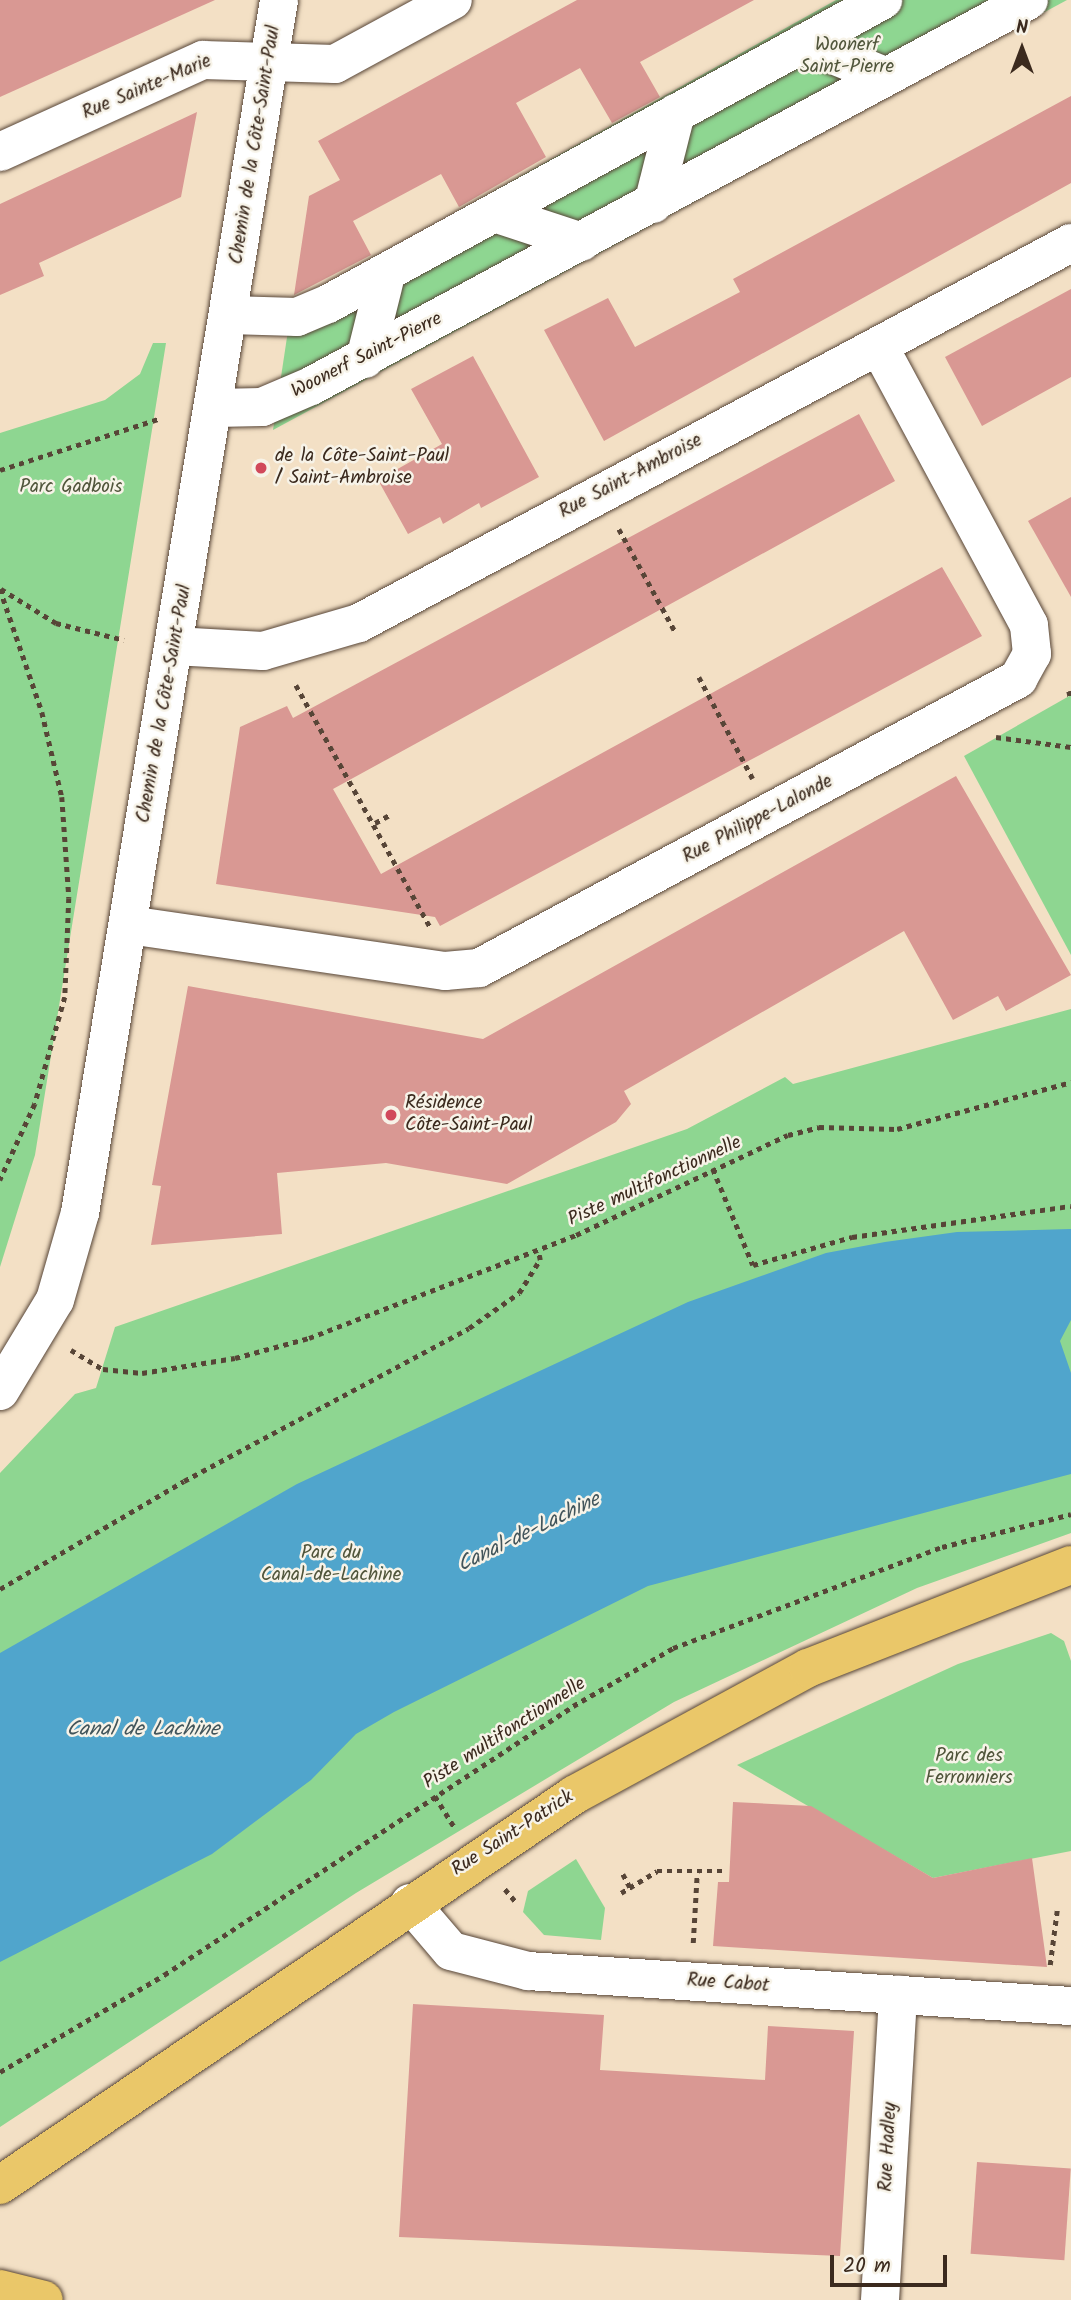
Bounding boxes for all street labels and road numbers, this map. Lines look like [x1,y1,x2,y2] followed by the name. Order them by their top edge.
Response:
[226,24,286,266] street label: Chemin de la Côte-Saint-Paul
[79,51,215,125] street label: Rue Sainte-Marie
[288,308,446,404] street label: Woonerf Saint-Pierre
[556,430,706,524] street label: Rue Saint-Ambroise
[133,583,197,825] street label: Chemin de la Côte-Saint-Paul
[679,771,837,869] street label: Rue Philippe-Lalonde
[565,1132,745,1232] street label: Piste multifonctionnelle
[420,1673,590,1795] street label: Piste multifonctionnelle
[448,1786,578,1882] street label: Rue Saint-Patrick
[686,1970,770,1998] street label: Rue Cabot
[875,2102,903,2192] street label: Rue Hadley

